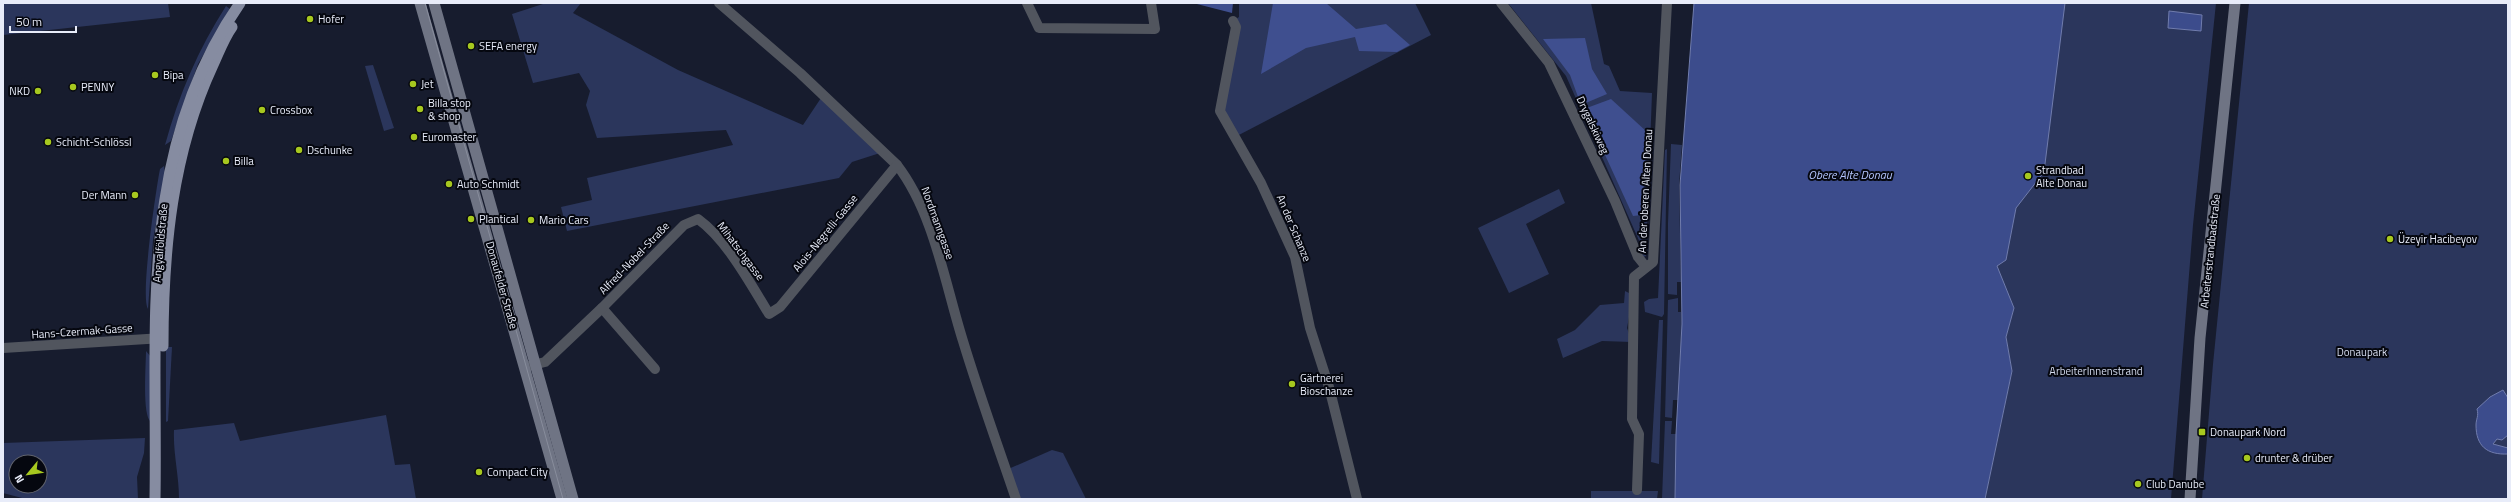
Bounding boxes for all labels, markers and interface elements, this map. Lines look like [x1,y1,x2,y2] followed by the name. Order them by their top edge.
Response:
[10,8,76,34] scale bar
[318,11,344,27] place label: Hofer
[16,12,42,31] text: 50 m
[305,14,315,24] marker: Hofer
[479,38,538,54] place label: SEFA energy
[466,41,476,51] marker: SEFA energy
[163,67,184,83] place label: Bipa
[150,70,160,80] marker: Bipa
[421,76,434,92] place label: Jet
[81,79,114,95] place label: PENNY
[408,79,418,89] marker: Jet
[68,82,78,92] marker: PENNY
[9,83,30,99] place label: NKD
[33,86,43,96] marker: NKD
[1573,93,1614,157] street label: Drygalskiweg
[428,95,471,124] place label: Billa stop & shop
[270,102,312,118] place label: Crossbox
[415,104,425,114] marker: Billa stop & shop
[257,105,267,115] marker: Crossbox
[1634,128,1656,253] street label: An der oberen Alten Donau
[422,129,477,145] place label: Euromaster
[409,132,419,142] marker: Euromaster
[56,134,132,150] place label: Schicht-Schlössl
[43,137,53,147] marker: Schicht-Schlössl
[307,142,353,158] place label: Dschunke
[294,145,304,155] marker: Dschunke
[234,153,254,169] place label: Billa
[221,156,231,166] marker: Billa
[2036,162,2087,191] place label: Strandbad Alte Donau
[1808,165,1893,184] water label: Obere Alte Donau
[2023,171,2033,181] marker: Strandbad Alte Donau
[457,176,520,192] place label: Auto Schmidt
[444,179,454,189] marker: Auto Schmidt
[917,184,959,262] street label: Nordmanngasse
[82,187,127,203] place label: Der Mann
[130,190,140,200] marker: Der Mann
[789,191,862,275] street label: Alois-Negrelli-Gasse
[1273,192,1315,264] street label: An der Schanze
[2196,193,2224,309] street label: Arbeiterstrandbadstraße
[149,202,171,283] street label: Angyalföldstraße
[479,211,519,227] place label: Plantical
[539,212,589,228] place label: Mario Cars
[466,214,476,224] marker: Plantical
[526,215,536,225] marker: Mario Cars
[595,218,673,298] street label: Alfred-Nobel-Straße
[714,218,769,284] street label: Mihatschgasse
[2398,231,2478,247] place label: Üzeyir Hacibeyov
[2385,234,2395,244] marker: Üzeyir Hacibeyov
[482,239,522,331] street label: Donaufelder Straße
[31,319,134,343] street label: Hans-Czermak-Gasse
[2337,344,2388,360] park label: Donaupark
[2049,363,2143,379] park label: ArbeiterInnenstrand
[1300,370,1353,399] place label: Gärtnerei Bioschanze
[1287,379,1297,389] marker: Gärtnerei Bioschanze
[2210,424,2286,440] place label: Donaupark Nord
[2197,427,2207,437] marker: Donaupark Nord
[2255,450,2333,466] place label: drunter & drüber
[2242,453,2252,463] marker: drunter & drüber
[8,454,48,494] north arrow
[487,464,549,480] place label: Compact City
[474,467,484,477] marker: Compact City
[10,472,28,486] text: N
[2146,476,2205,492] place label: Club Danube
[2133,479,2143,489] marker: Club Danube

